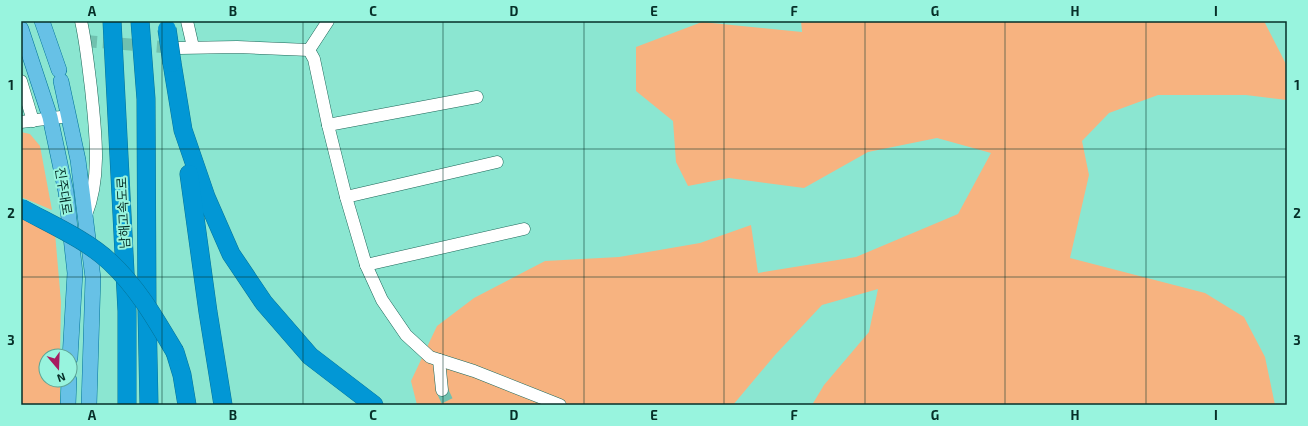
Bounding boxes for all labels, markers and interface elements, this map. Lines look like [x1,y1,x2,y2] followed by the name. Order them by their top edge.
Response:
[88,3,97,19] text: A
[229,3,237,19] text: B
[369,3,377,19] text: C
[510,3,519,19] text: D
[650,3,658,19] text: E
[790,3,798,19] text: F
[931,3,939,19] text: G
[1071,3,1080,19] text: H
[1214,3,1218,19] text: I
[8,77,14,93] text: 1
[1294,77,1300,93] text: 1
[52,166,76,216] street label: 진주대로
[113,177,133,249] street label: 남해고속도로
[7,205,15,221] text: 2
[1293,205,1301,221] text: 2
[7,332,15,348] text: 3
[1293,332,1301,348] text: 3
[38,348,78,388] north arrow
[55,370,67,385] text: N
[88,407,97,423] text: A
[229,407,237,423] text: B
[369,407,377,423] text: C
[510,407,519,423] text: D
[650,407,658,423] text: E
[790,407,798,423] text: F
[931,407,939,423] text: G
[1071,407,1080,423] text: H
[1214,407,1218,423] text: I

